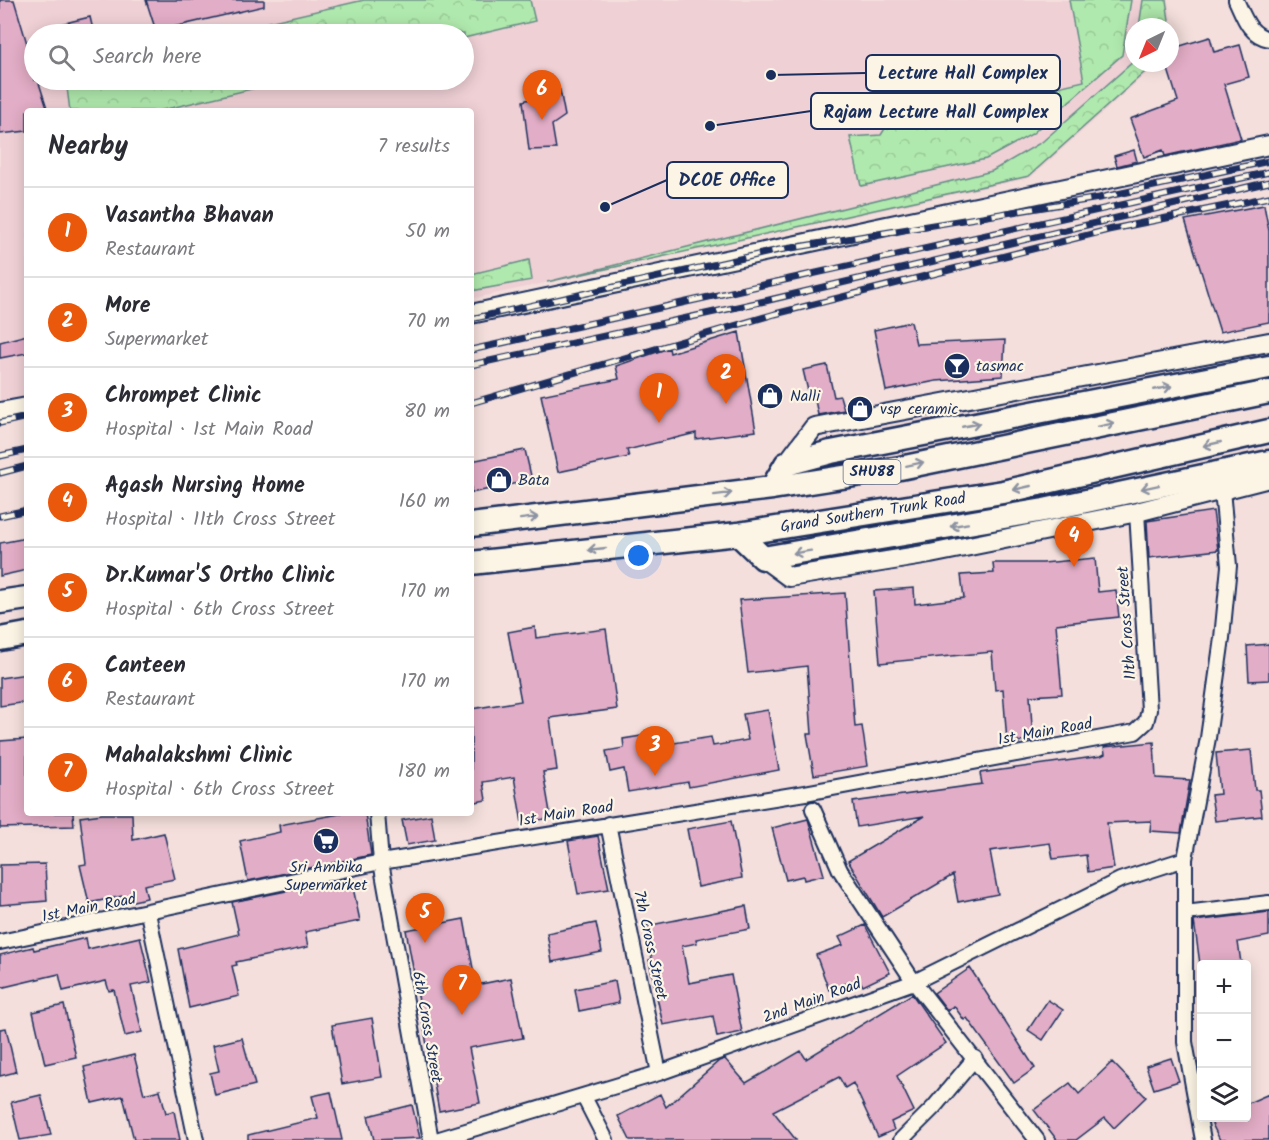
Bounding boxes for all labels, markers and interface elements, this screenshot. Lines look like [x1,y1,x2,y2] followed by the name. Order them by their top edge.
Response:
[1125,18,1179,72] north arrow
[24,24,474,90] search box
[93,40,201,75] text: Search here
[45,41,78,74] icon: search
[866,55,1060,91] callout: Lecture Hall Complex
[878,60,1048,89] text: Lecture Hall Complex
[522,70,562,120] pin: 6
[811,93,1061,129] callout: Rajam Lecture Hall Complex
[823,99,1049,128] text: Rajam Lecture Hall Complex
[48,126,128,168] text: Nearby
[378,131,450,163] text: 7 results
[667,162,788,198] callout: DCOE Office
[679,167,776,196] text: DCOE Office
[105,199,274,234] text: Vasantha Bhavan
[64,216,71,248] text: 1
[405,216,450,248] text: 50 m
[105,234,195,266] text: Restaurant
[105,289,150,324] text: More
[62,306,73,338] text: 2
[407,306,450,338] text: 70 m
[105,324,208,356] text: Supermarket
[942,351,972,381] bar icon: tasmac
[706,354,746,404] pin: 2
[976,354,1024,379] place label: tasmac
[640,374,678,423] pin: 1
[105,379,262,414] text: Chrompet Clinic
[755,381,785,411] shop icon: Nalli
[1152,382,1172,393] one-way arrow
[790,384,821,409] place label: Nalli
[845,394,875,424] shop icon: vsp ceramic
[62,396,73,428] text: 3
[404,396,450,428] text: 80 m
[880,397,958,422] place label: vsp ceramic
[105,414,312,446] text: Hospital · 1st Main Road
[961,419,981,430] one-way arrow
[1096,419,1116,430] one-way arrow
[1203,439,1222,451] one-way arrow
[906,458,925,470] one-way arrow
[844,460,900,484] road number: SHU88
[484,465,514,495] shop icon: Bata
[518,468,549,493] place label: Bata
[105,469,305,504] text: Agash Nursing Home
[1013,482,1032,494] one-way arrow
[1141,482,1160,494] one-way arrow
[62,486,73,518] text: 4
[399,486,450,518] text: 160 m
[779,486,968,540] street label: Grand Southern Trunk Road
[712,488,732,499] one-way arrow
[105,504,336,536] text: Hospital · 11th Cross Street
[519,512,538,523] one-way arrow
[1054,518,1094,567] pin: 4
[950,520,969,531] one-way arrow
[624,541,653,570] your location
[587,544,607,555] one-way arrow
[792,547,812,558] one-way arrow
[105,559,336,594] text: Dr.Kumar'S Ortho Clinic
[1110,564,1143,681] street label: 11th Cross Street
[62,576,73,608] text: 5
[401,576,450,608] text: 170 m
[105,594,334,626] text: Hospital · 6th Cross Street
[105,649,186,684] text: Canteen
[62,666,73,698] text: 6
[401,666,450,698] text: 170 m
[105,684,195,716] text: Restaurant
[996,711,1095,753] street label: 1st Main Road
[636,726,674,776] pin: 3
[105,739,293,774] text: Mahalakshmi Clinic
[63,756,72,788] text: 7
[398,756,450,788] text: 180 m
[105,774,334,806] text: Hospital · 6th Cross Street
[517,794,616,834] street label: 1st Main Road
[311,826,341,856] supermarket icon: Sri Ambika Supermarket
[285,855,368,898] place label: Sri Ambika Supermarket
[40,886,139,929] street label: 1st Main Road
[626,888,674,1003] street label: 7th Cross Street
[406,894,444,943] pin: 5
[1197,960,1251,1122] map controls
[1197,960,1251,1014] button: +
[442,966,482,1015] pin: 7
[405,969,449,1086] street label: 6th Cross Street
[759,971,866,1030] street label: 2nd Main Road
[1197,1014,1251,1068] button: −
[1197,1068,1251,1122] button: layers

